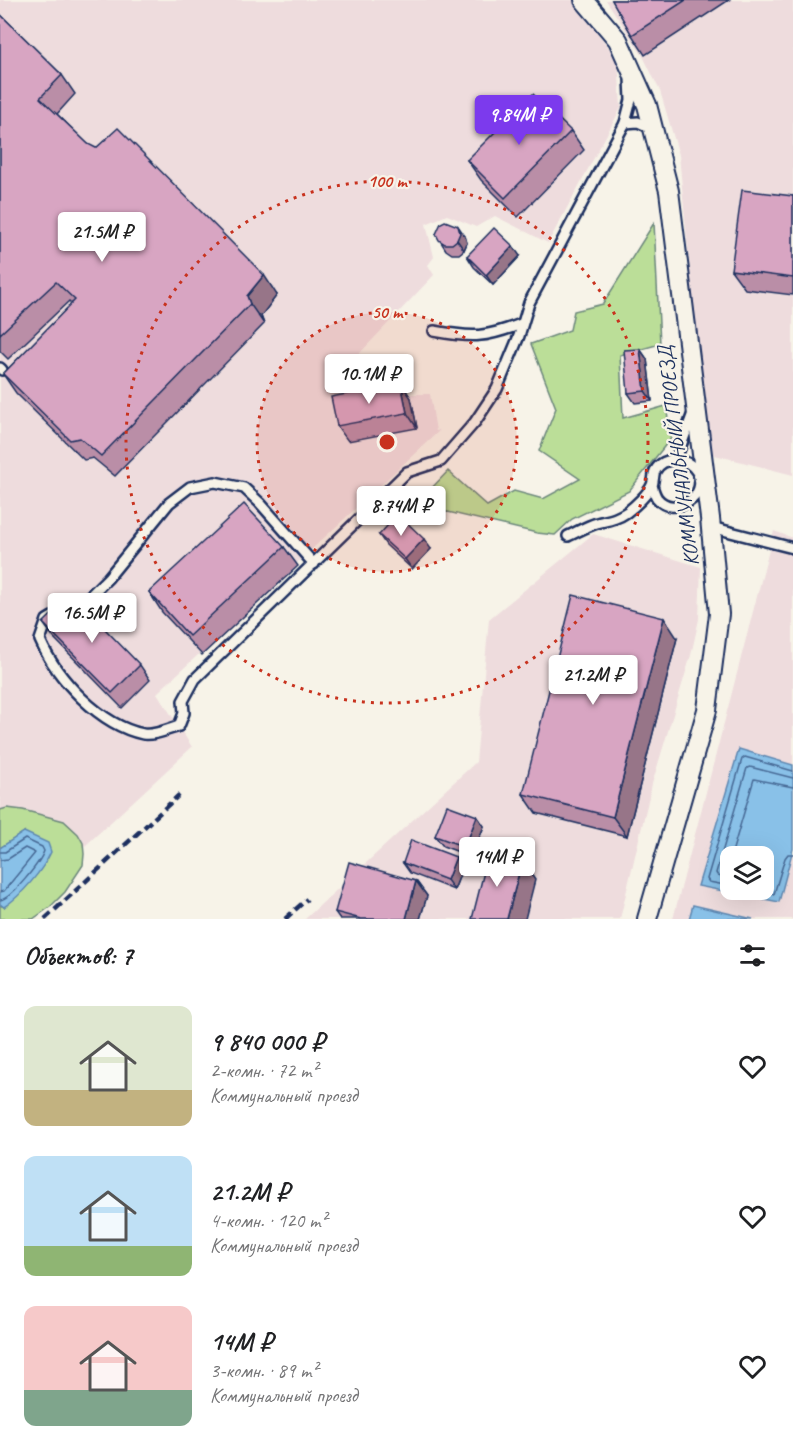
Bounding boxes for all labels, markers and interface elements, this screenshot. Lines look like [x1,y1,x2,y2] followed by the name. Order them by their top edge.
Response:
[464,95,574,146] pin: 9.84M ₽
[489,102,549,127] text: 9.84M ₽
[368,170,408,192] text: 100 m
[47,212,157,263] pin: 21.5M ₽
[72,219,132,244] text: 21.5M ₽
[372,301,404,323] text: 50 m
[651,343,704,568] street label: КОММУНАЛЬНЫЙ ПРОЕЗД
[314,354,424,405] pin: 10.1M ₽
[339,361,399,386] text: 10.1M ₽
[377,432,397,452] centre of rings
[346,486,456,537] pin: 8.74M ₽
[371,493,431,518] text: 8.74M ₽
[37,593,147,644] pin: 16.5M ₽
[62,600,122,625] text: 16.5M ₽
[538,655,648,706] pin: 21.2M ₽
[563,662,623,687] text: 21.2M ₽
[455,837,539,888] pin: 14M ₽
[473,844,521,869] text: 14M ₽
[720,846,774,900] map controls
[720,846,774,900] button: layers
[24,939,133,972] text: Объектов: 7
[736,939,769,972] icon: filters
[210,1025,324,1058] text: 9 840 000 ₽
[72,1030,144,1102] icon: home
[736,1050,769,1083] icon: heart
[210,1058,318,1083] text: 2-комн. · 72 m²
[210,1083,357,1108] text: Коммунальный проезд
[210,1175,289,1208] text: 21.2M ₽
[72,1180,144,1252] icon: home
[736,1200,769,1233] icon: heart
[210,1208,327,1233] text: 4-комн. · 120 m²
[210,1233,357,1258] text: Коммунальный проезд
[210,1325,272,1358] text: 14M ₽
[72,1330,144,1402] icon: home
[736,1350,769,1383] icon: heart
[210,1358,318,1383] text: 3-комн. · 89 m²
[210,1383,357,1408] text: Коммунальный проезд

